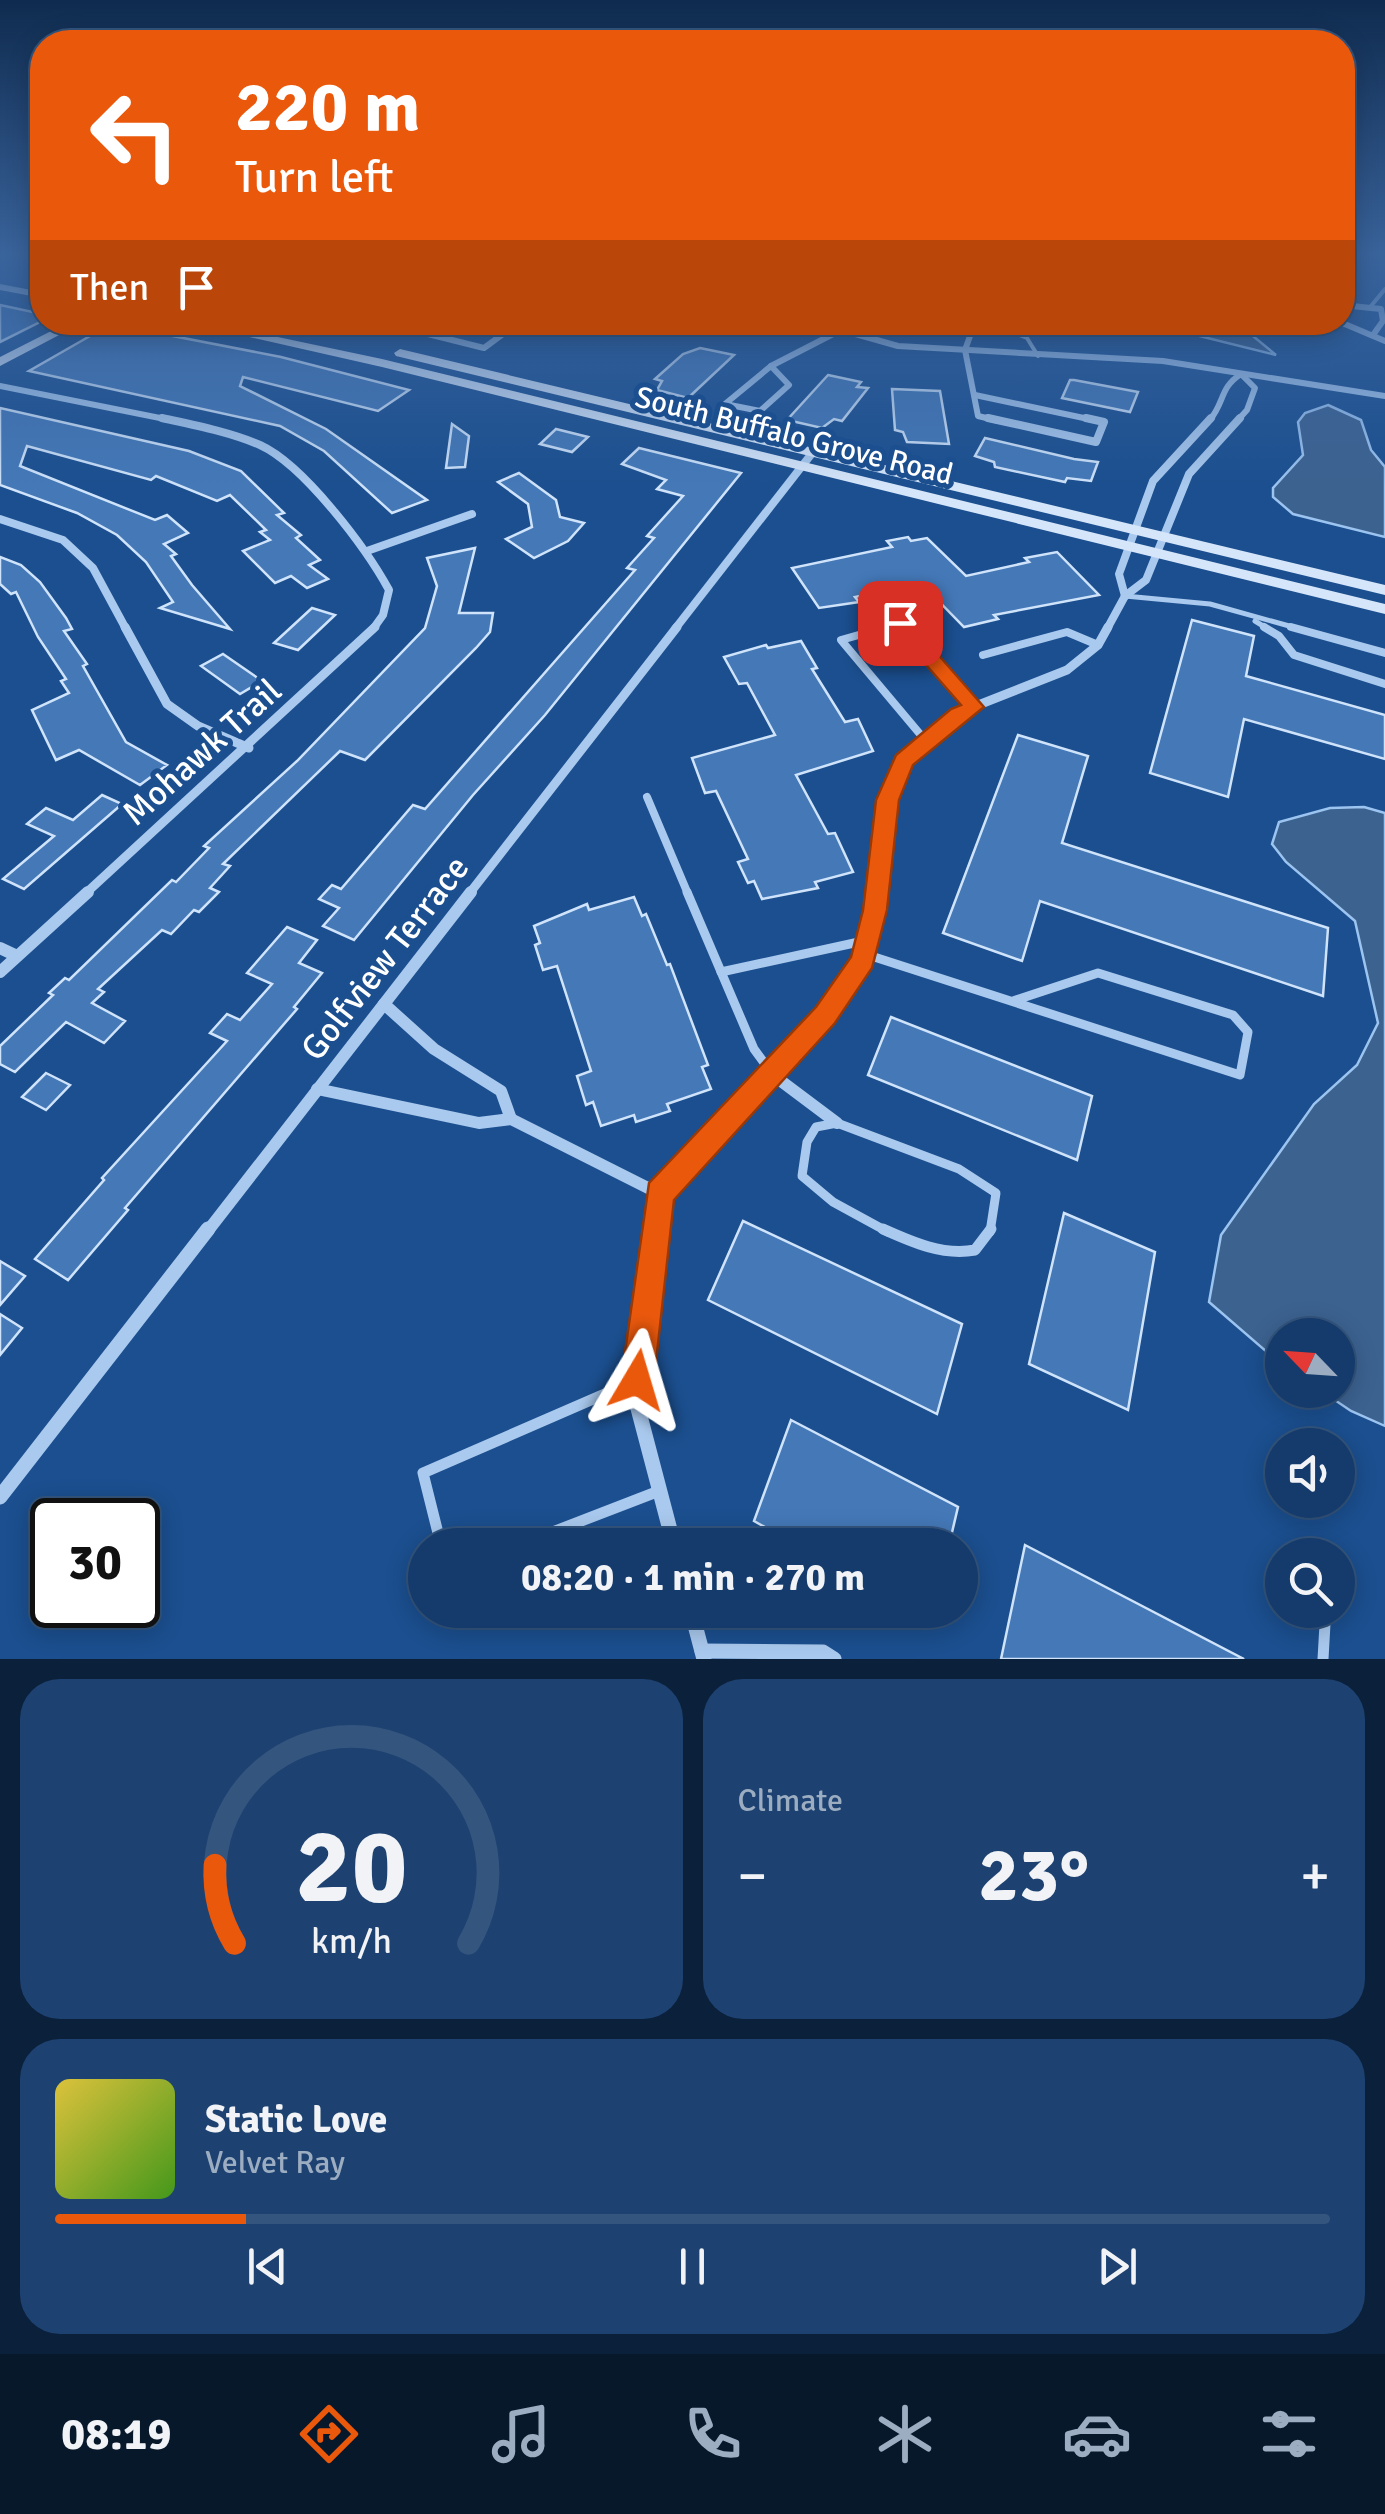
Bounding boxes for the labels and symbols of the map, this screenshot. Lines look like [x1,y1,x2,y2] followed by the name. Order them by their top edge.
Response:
[631,379,957,493] street label: South Buffalo Grove Road
[858,581,943,666] pin
[114,669,290,835] street label: Mohawk Trail
[292,847,478,1069] street label: Golfview Terrace
[1265,1318,1355,1408] north arrow
[585,1328,689,1432] position arrow
[30,1498,160,1628] speed limit sign: 30

